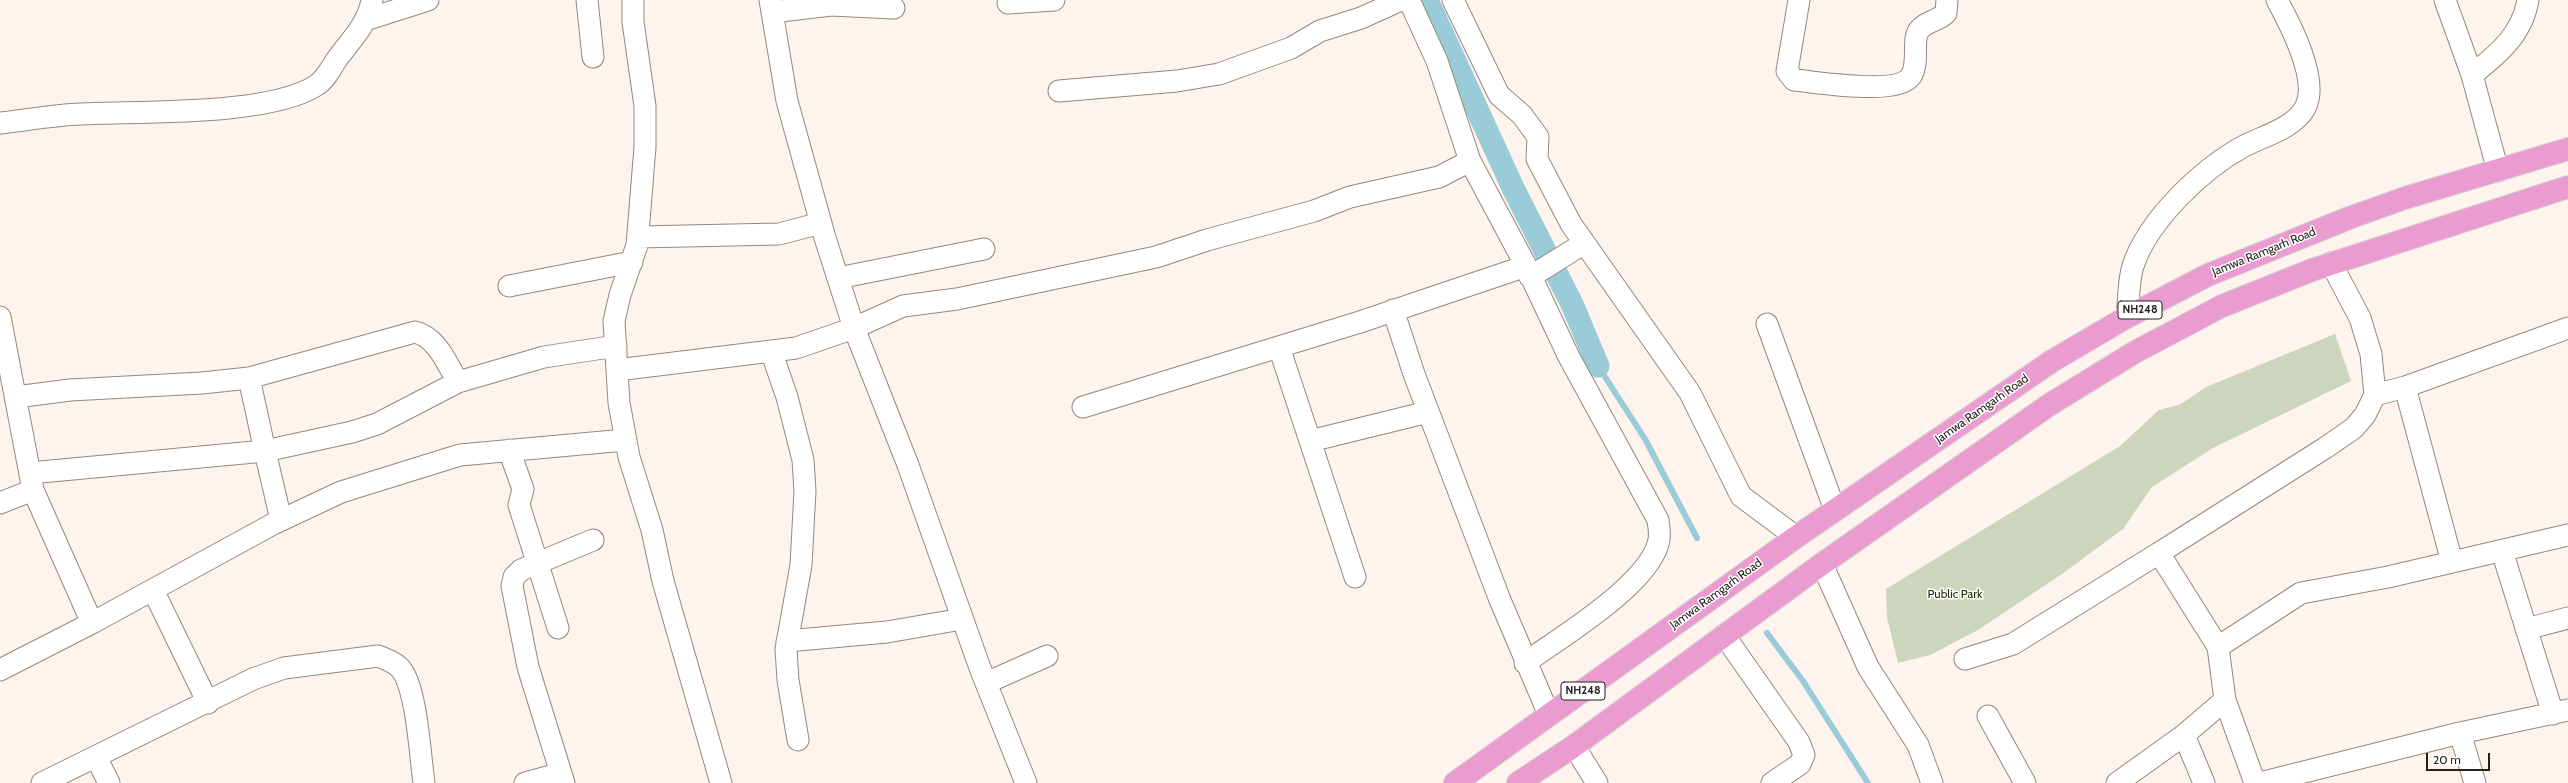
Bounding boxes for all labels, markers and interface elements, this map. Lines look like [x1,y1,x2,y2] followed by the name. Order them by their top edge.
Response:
[2210,225,2318,279] street label: Jamwa Ramgarh Road
[2118,301,2162,319] road number: NH248
[1933,371,2031,447] street label: Jamwa Ramgarh Road
[1667,556,1765,632] street label: Jamwa Ramgarh Road
[1928,587,1982,601] park label: Public Park
[1561,682,1605,700] road number: NH248
[2428,745,2492,771] scale bar
[2433,752,2461,767] text: 20 m

